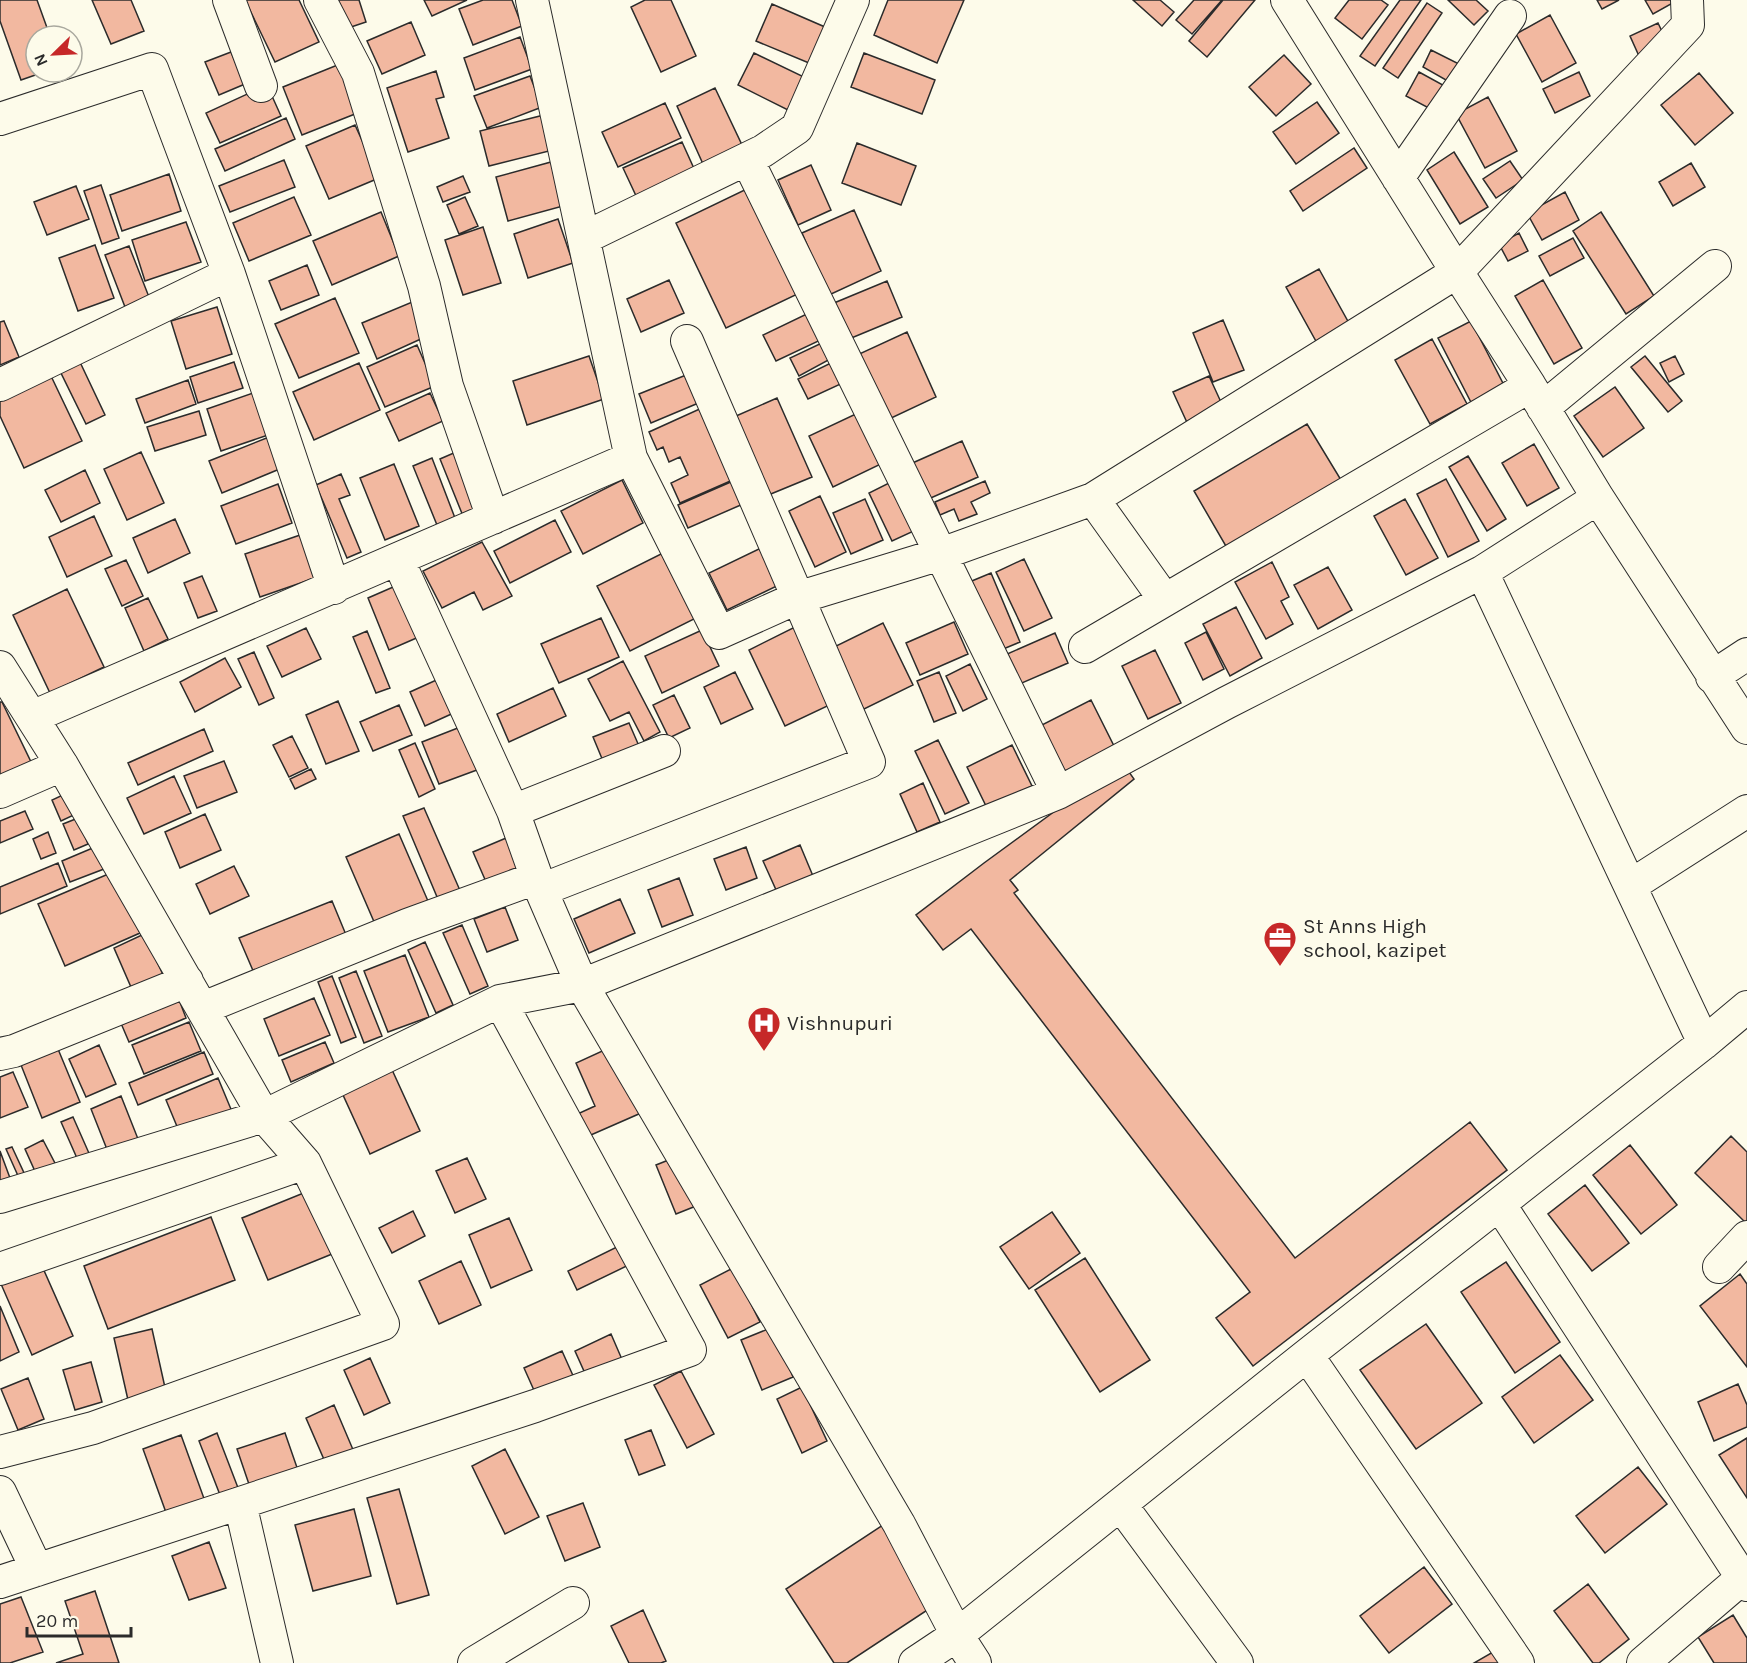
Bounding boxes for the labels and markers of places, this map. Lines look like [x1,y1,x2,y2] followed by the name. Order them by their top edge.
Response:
[1303,914,1446,962] place label: St Anns High school, kazipet
[1262,920,1298,967] office icon: St Anns High school, kazipet
[746,1005,782,1052] hospital icon: Vishnupuri
[787,1011,893,1035] place label: Vishnupuri

